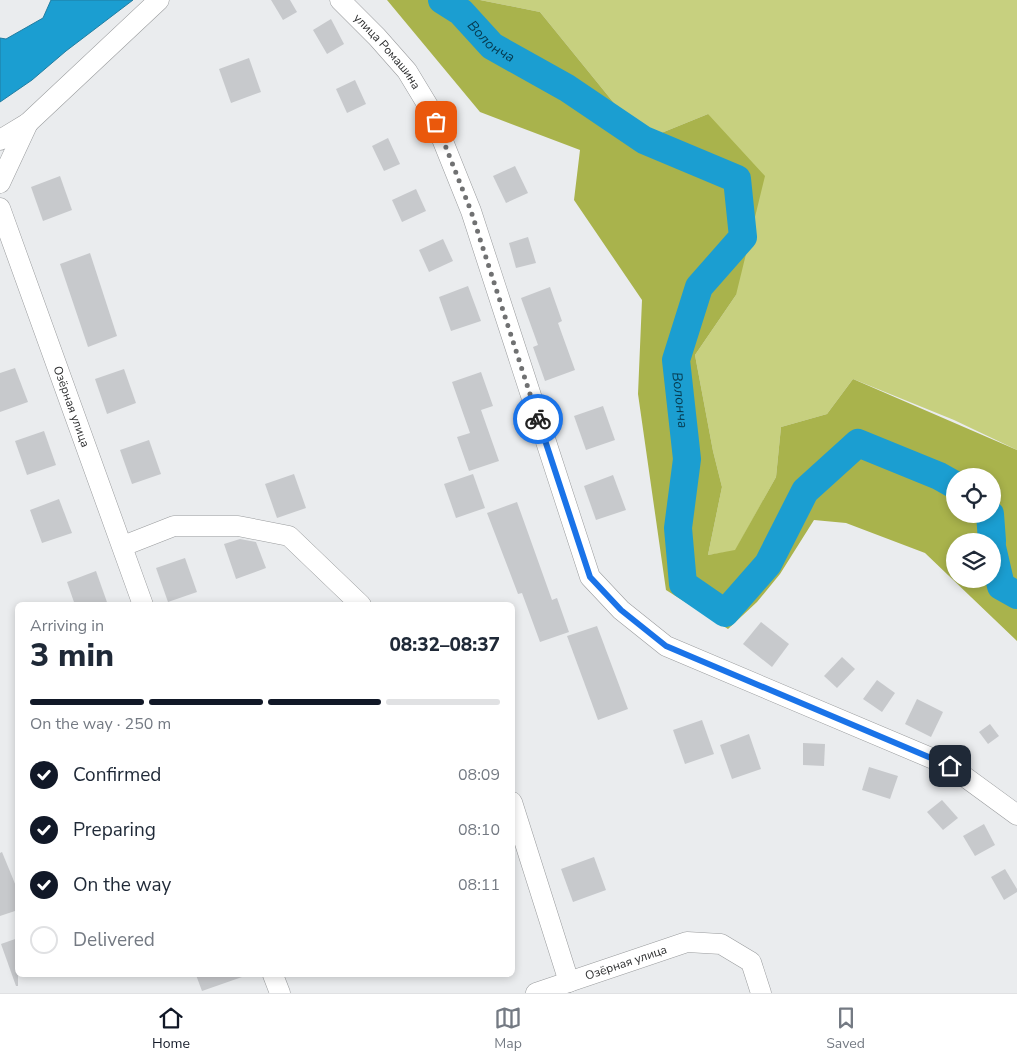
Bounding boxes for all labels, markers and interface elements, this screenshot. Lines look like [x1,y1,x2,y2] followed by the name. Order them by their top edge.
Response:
[350,10,424,92] street label: улица Ромашина
[464,16,518,66] water label: Волонча
[415,101,457,143] pin
[422,108,450,136] icon: bag
[50,364,94,449] street label: Озёрная улица
[668,371,693,429] water label: Волонча
[513,394,563,444] courier
[524,405,552,433] icon: bike
[946,468,1001,588] map controls
[946,468,1001,523] button: locate
[946,533,1001,588] button: layers
[30,615,104,637] text: Arriving in
[389,632,500,658] text: 08:32–08:37
[30,634,114,677] text: 3 min
[30,713,171,735] text: On the way · 250 m
[929,745,971,787] pin
[936,752,964,780] icon: home
[30,761,58,789] icon: check
[73,762,161,788] text: Confirmed
[458,764,500,786] text: 08:09
[30,816,58,844] icon: check
[73,817,156,843] text: Preparing
[458,819,500,841] text: 08:10
[30,871,58,899] icon: check
[73,872,171,898] text: On the way
[458,874,500,896] text: 08:11
[73,927,155,953] text: Delivered
[583,941,669,984] street label: Озёрная улица
[152,1004,190,1053] tab: Home
[494,1004,522,1053] tab: Map
[826,1004,865,1053] tab: Saved

